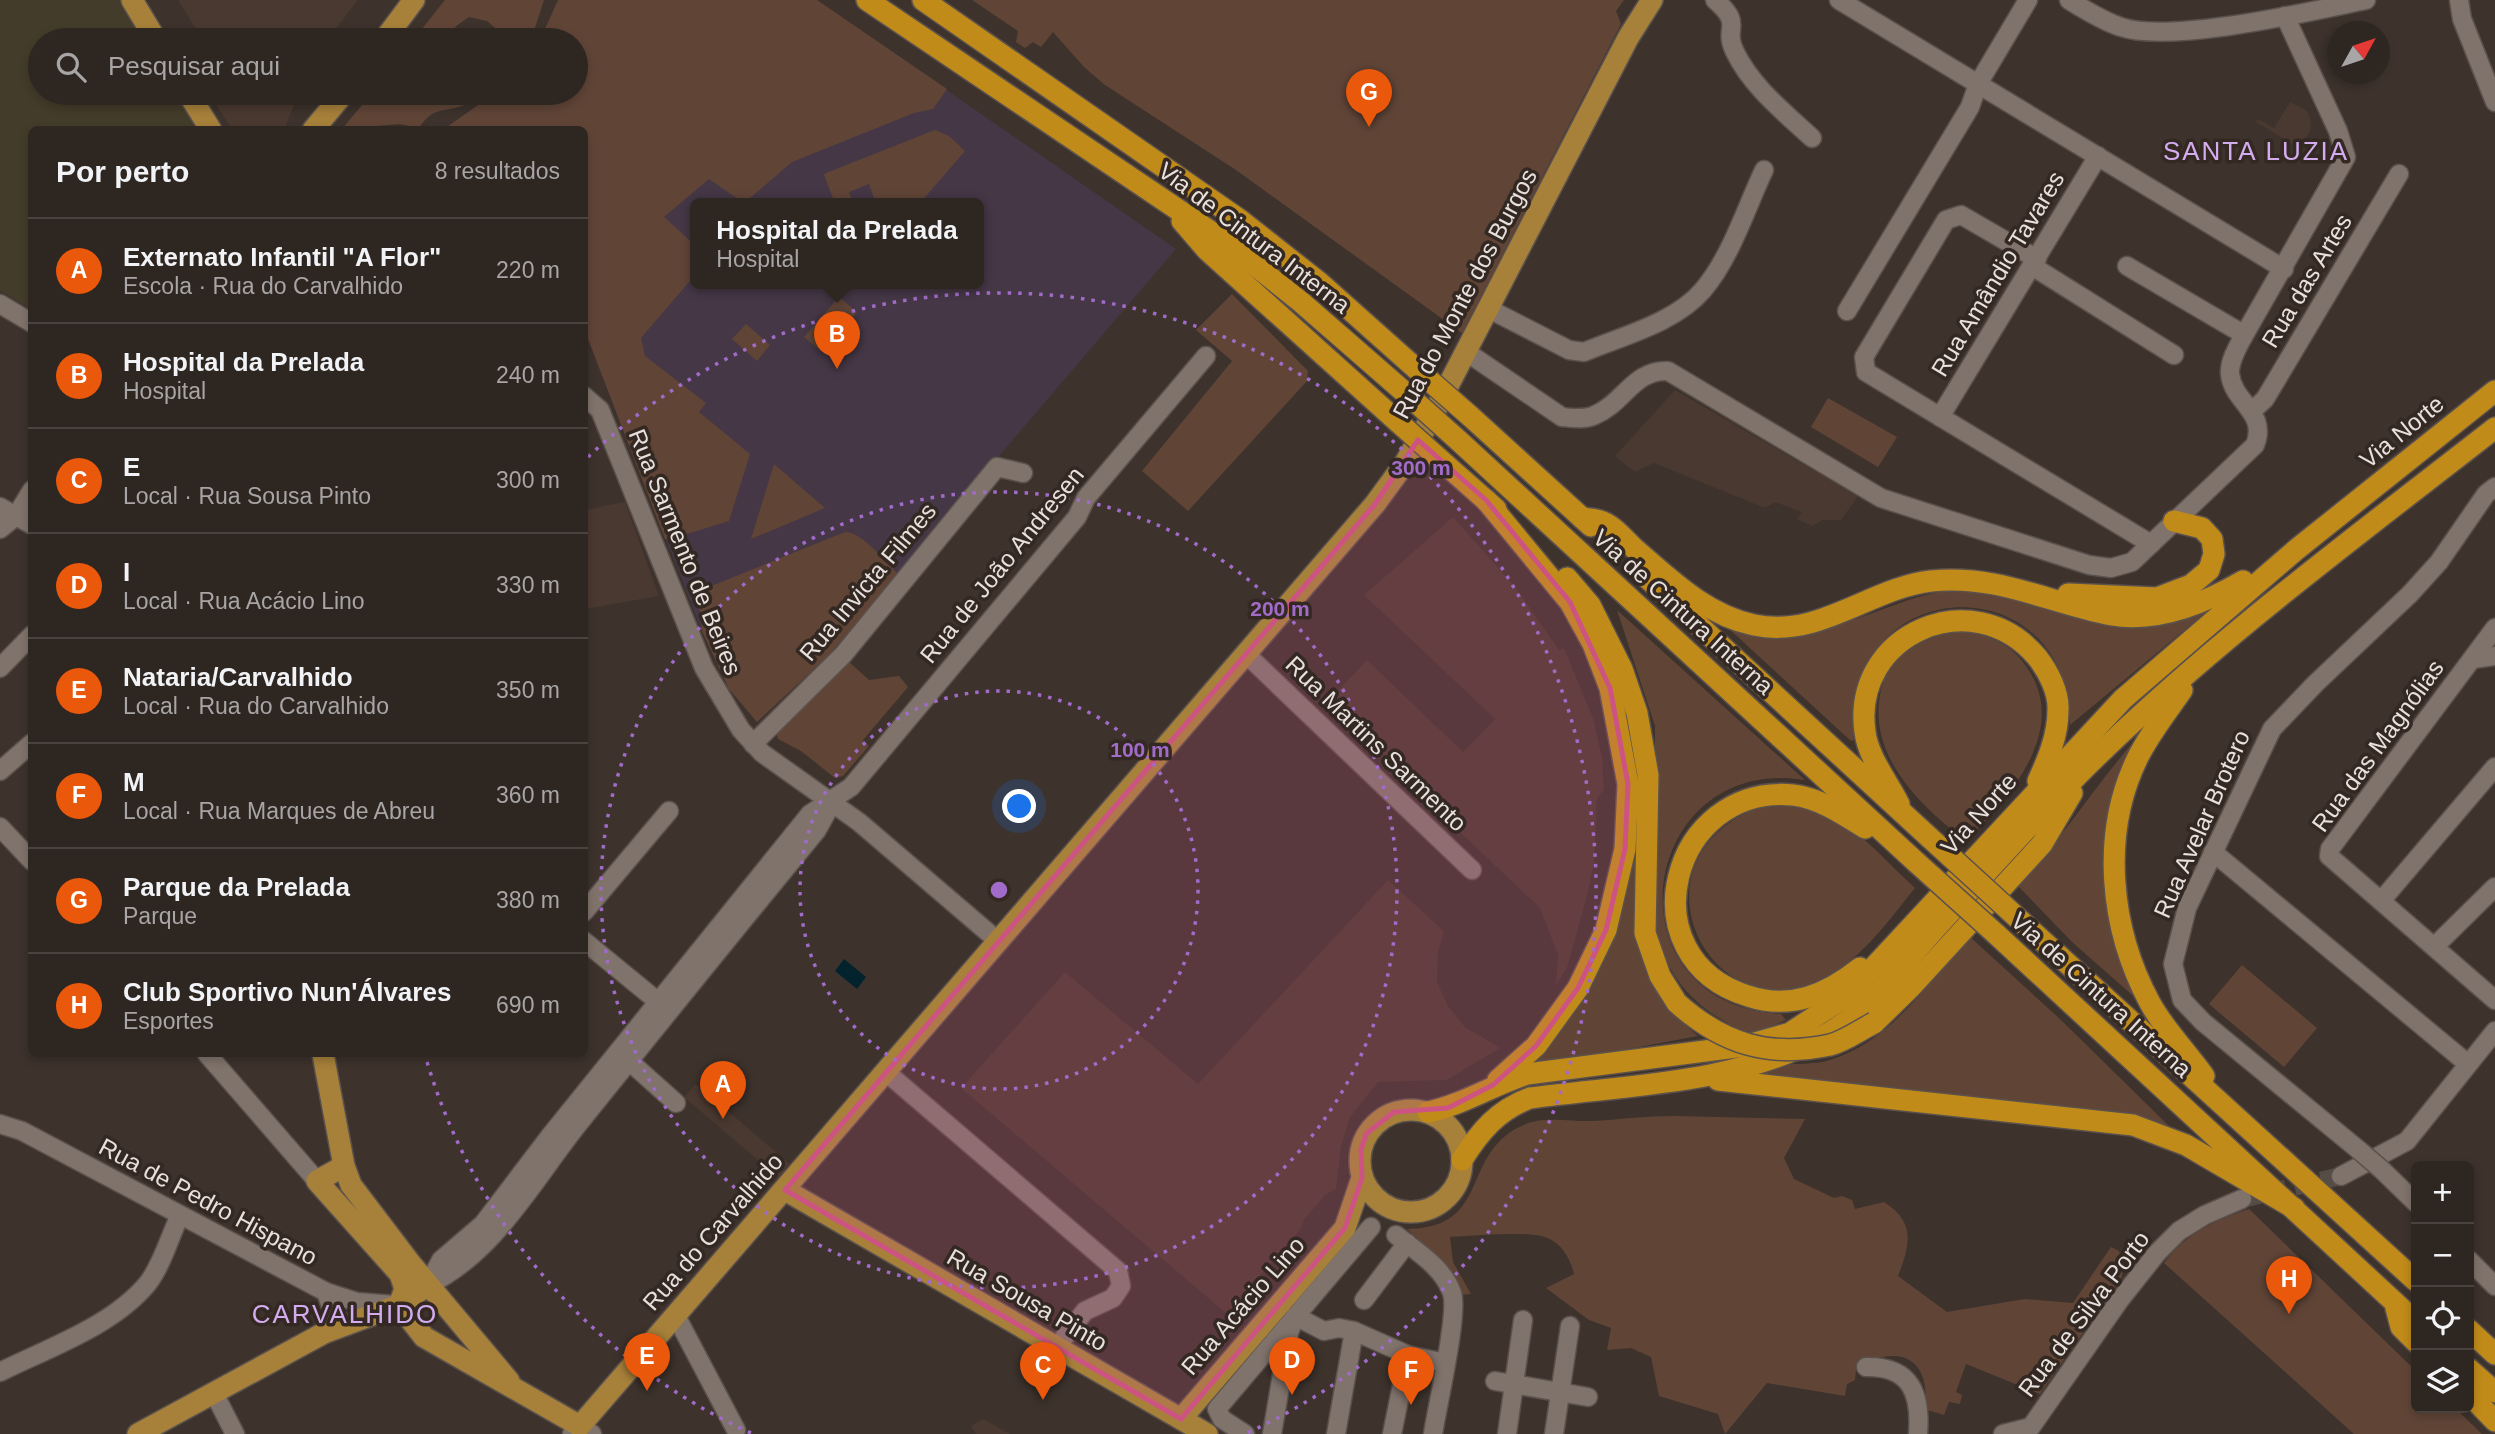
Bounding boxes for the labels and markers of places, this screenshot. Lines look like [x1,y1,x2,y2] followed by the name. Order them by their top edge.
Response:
[1346,69,1392,127] pin: G
[814,311,860,369] pin: B
[987,878,1011,902] centre of rings
[700,1061,746,1119] pin: A
[2266,1256,2312,1314] pin: H
[624,1333,670,1391] pin: E
[1269,1337,1315,1395] pin: D
[1020,1342,1066,1400] pin: C
[1388,1347,1434,1405] pin: F

